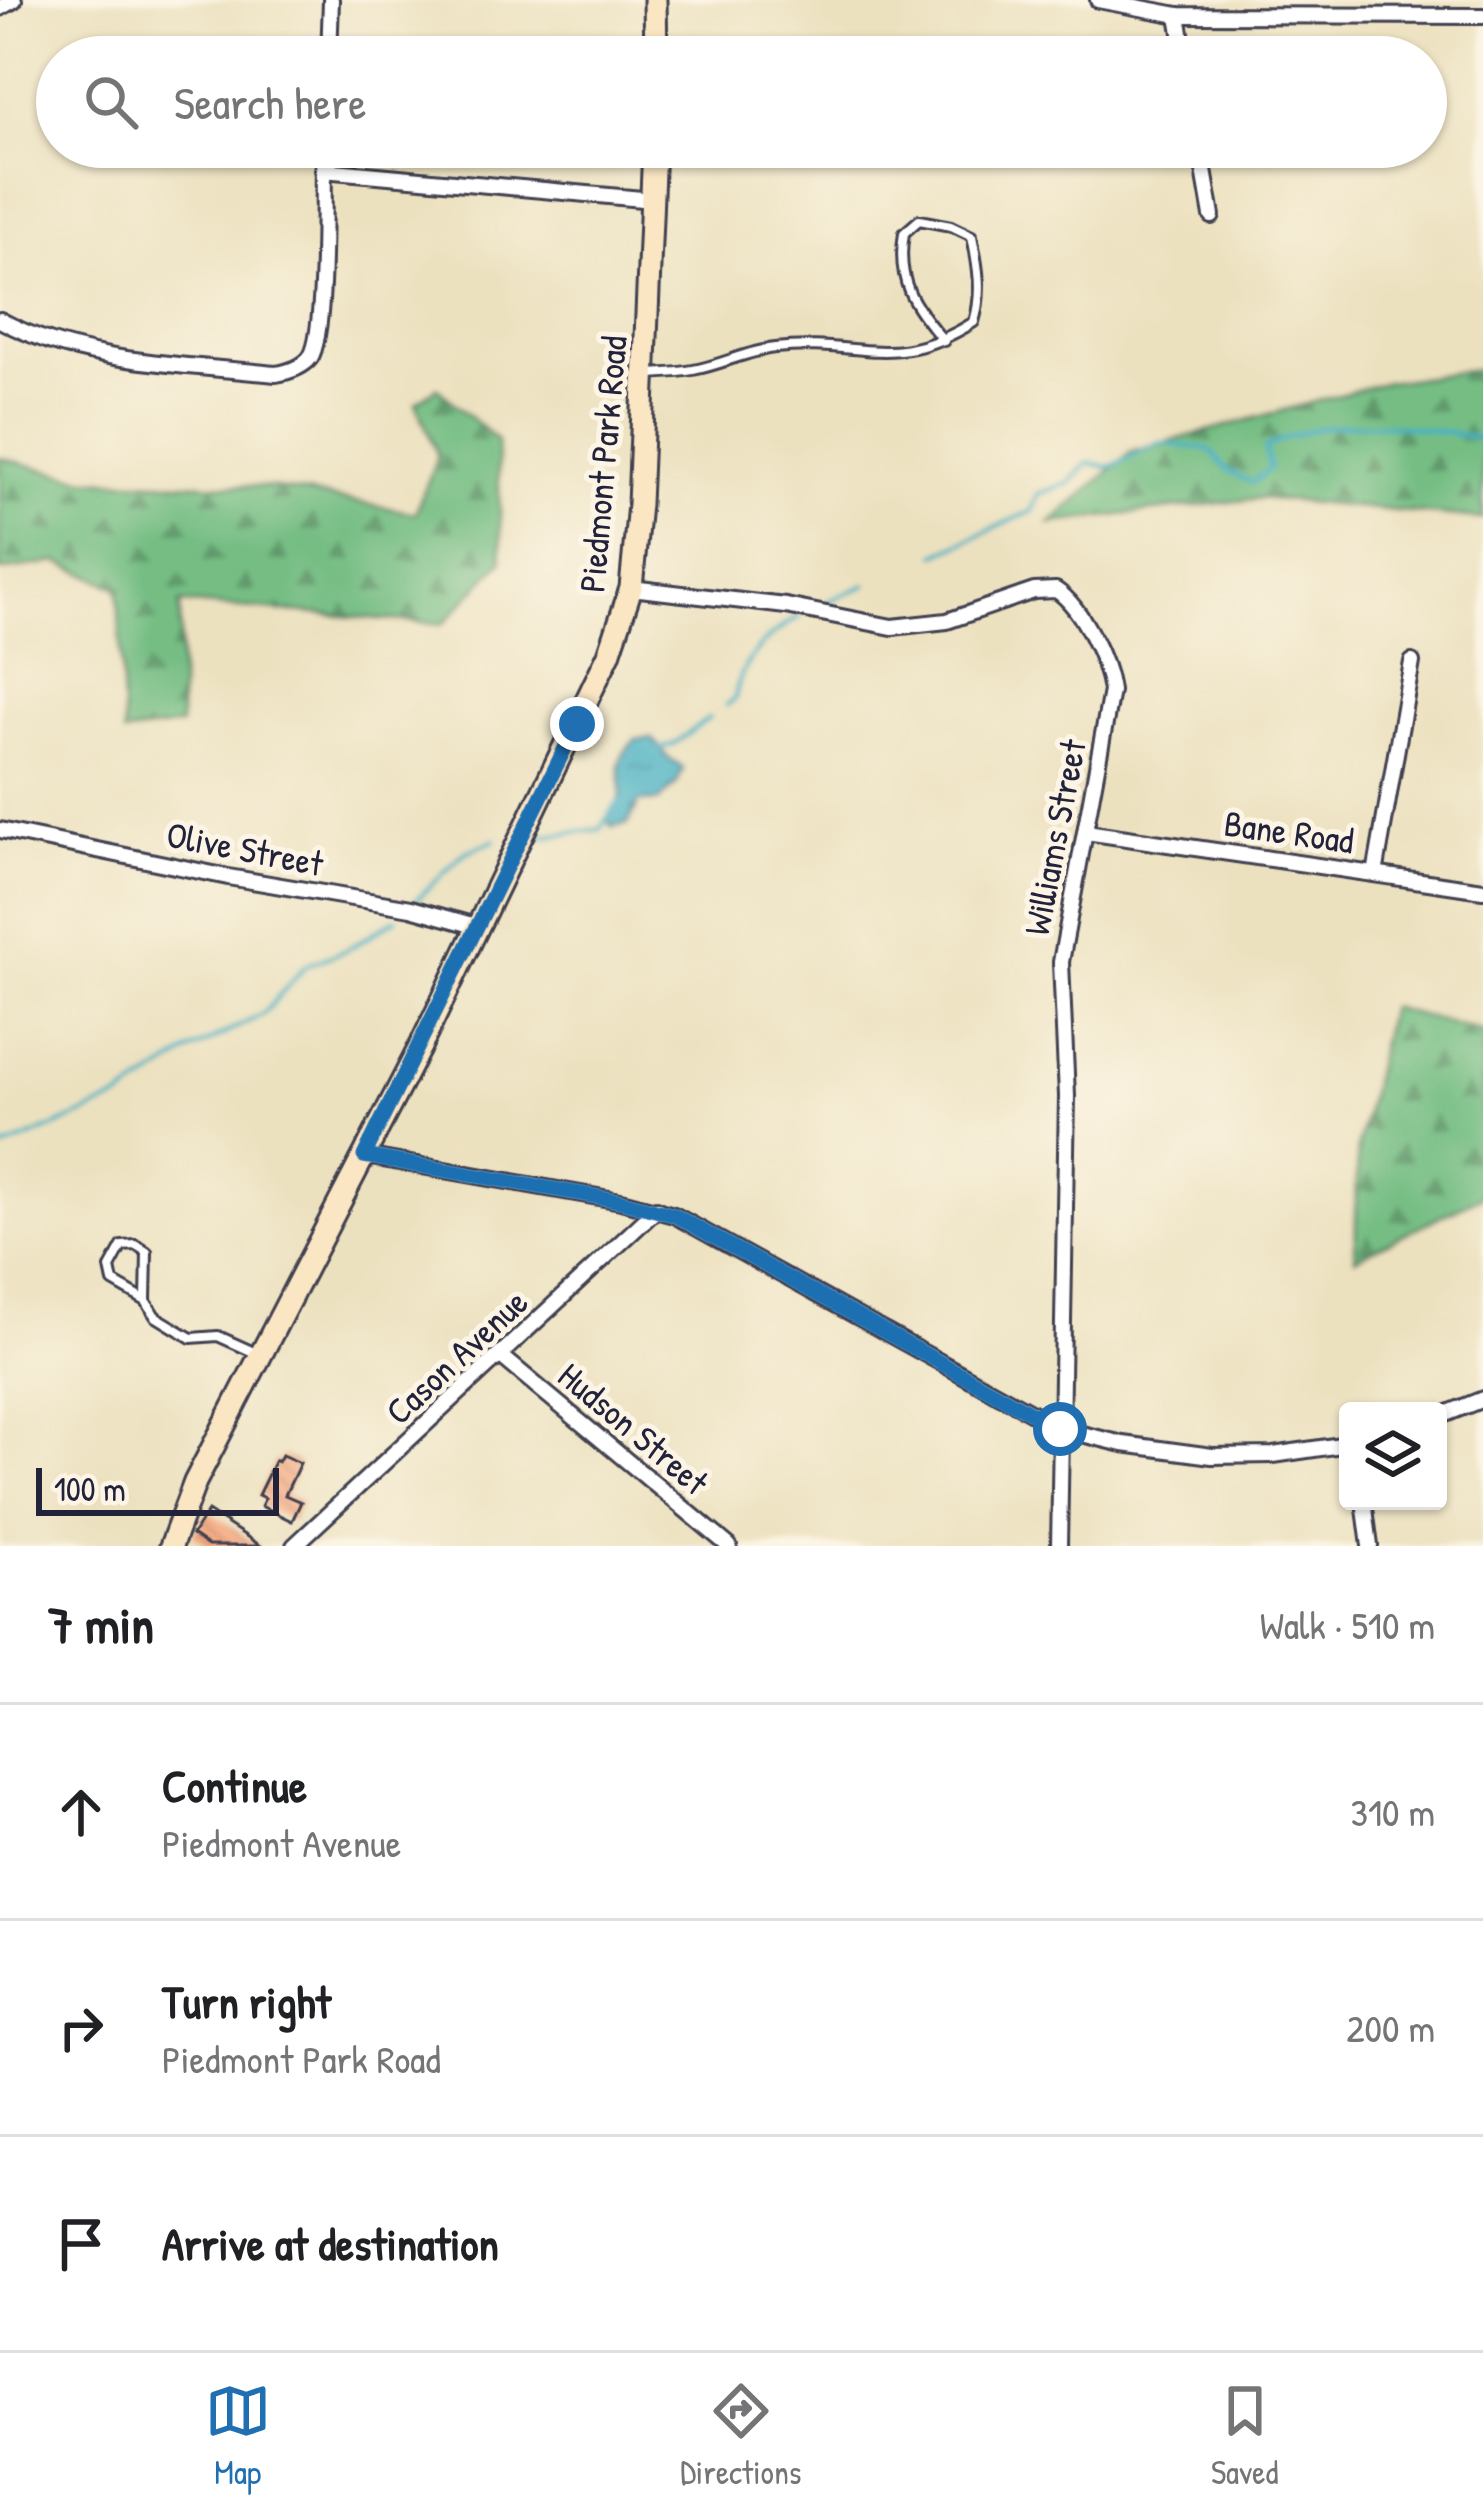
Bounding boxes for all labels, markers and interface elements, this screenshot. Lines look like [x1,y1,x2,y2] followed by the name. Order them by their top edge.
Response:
[36,36,1447,168] search box
[78,69,144,135] icon: search
[174,72,366,133] text: Search here
[566,334,638,594] street label: Piedmont Park Road
[550,697,604,751] route end
[1011,734,1097,939] street label: Williams Street
[1221,798,1357,864] street label: Bane Road
[163,809,328,887] street label: Olive Street
[374,1277,538,1435] street label: Cason Avenue
[549,1351,720,1506] street label: Hudson Street
[1033,1402,1087,1456] route start
[1339,1402,1447,1510] map controls
[1339,1402,1447,1510] button: layers
[36,1462,279,1515] scale bar
[54,1467,126,1511] text: 100 m
[48,1590,154,1659] text: 7 min
[1260,1598,1435,1651] text: Walk · 510 m
[162,1755,307,1816] text: Continue
[48,1779,114,1845] icon: ahead
[1350,1785,1435,1838] text: 310 m
[162,1816,401,1869] text: Piedmont Avenue
[162,1971,331,2032] text: Turn right
[48,1995,114,2061] icon: right
[1346,2001,1435,2054] text: 200 m
[162,2032,441,2085] text: Piedmont Park Road
[48,2211,114,2277] icon: arrive
[162,2213,499,2274] text: Arrive at destination
[205,2378,271,2494] tab: Map
[680,2378,802,2494] tab: Directions
[1211,2378,1278,2494] tab: Saved

